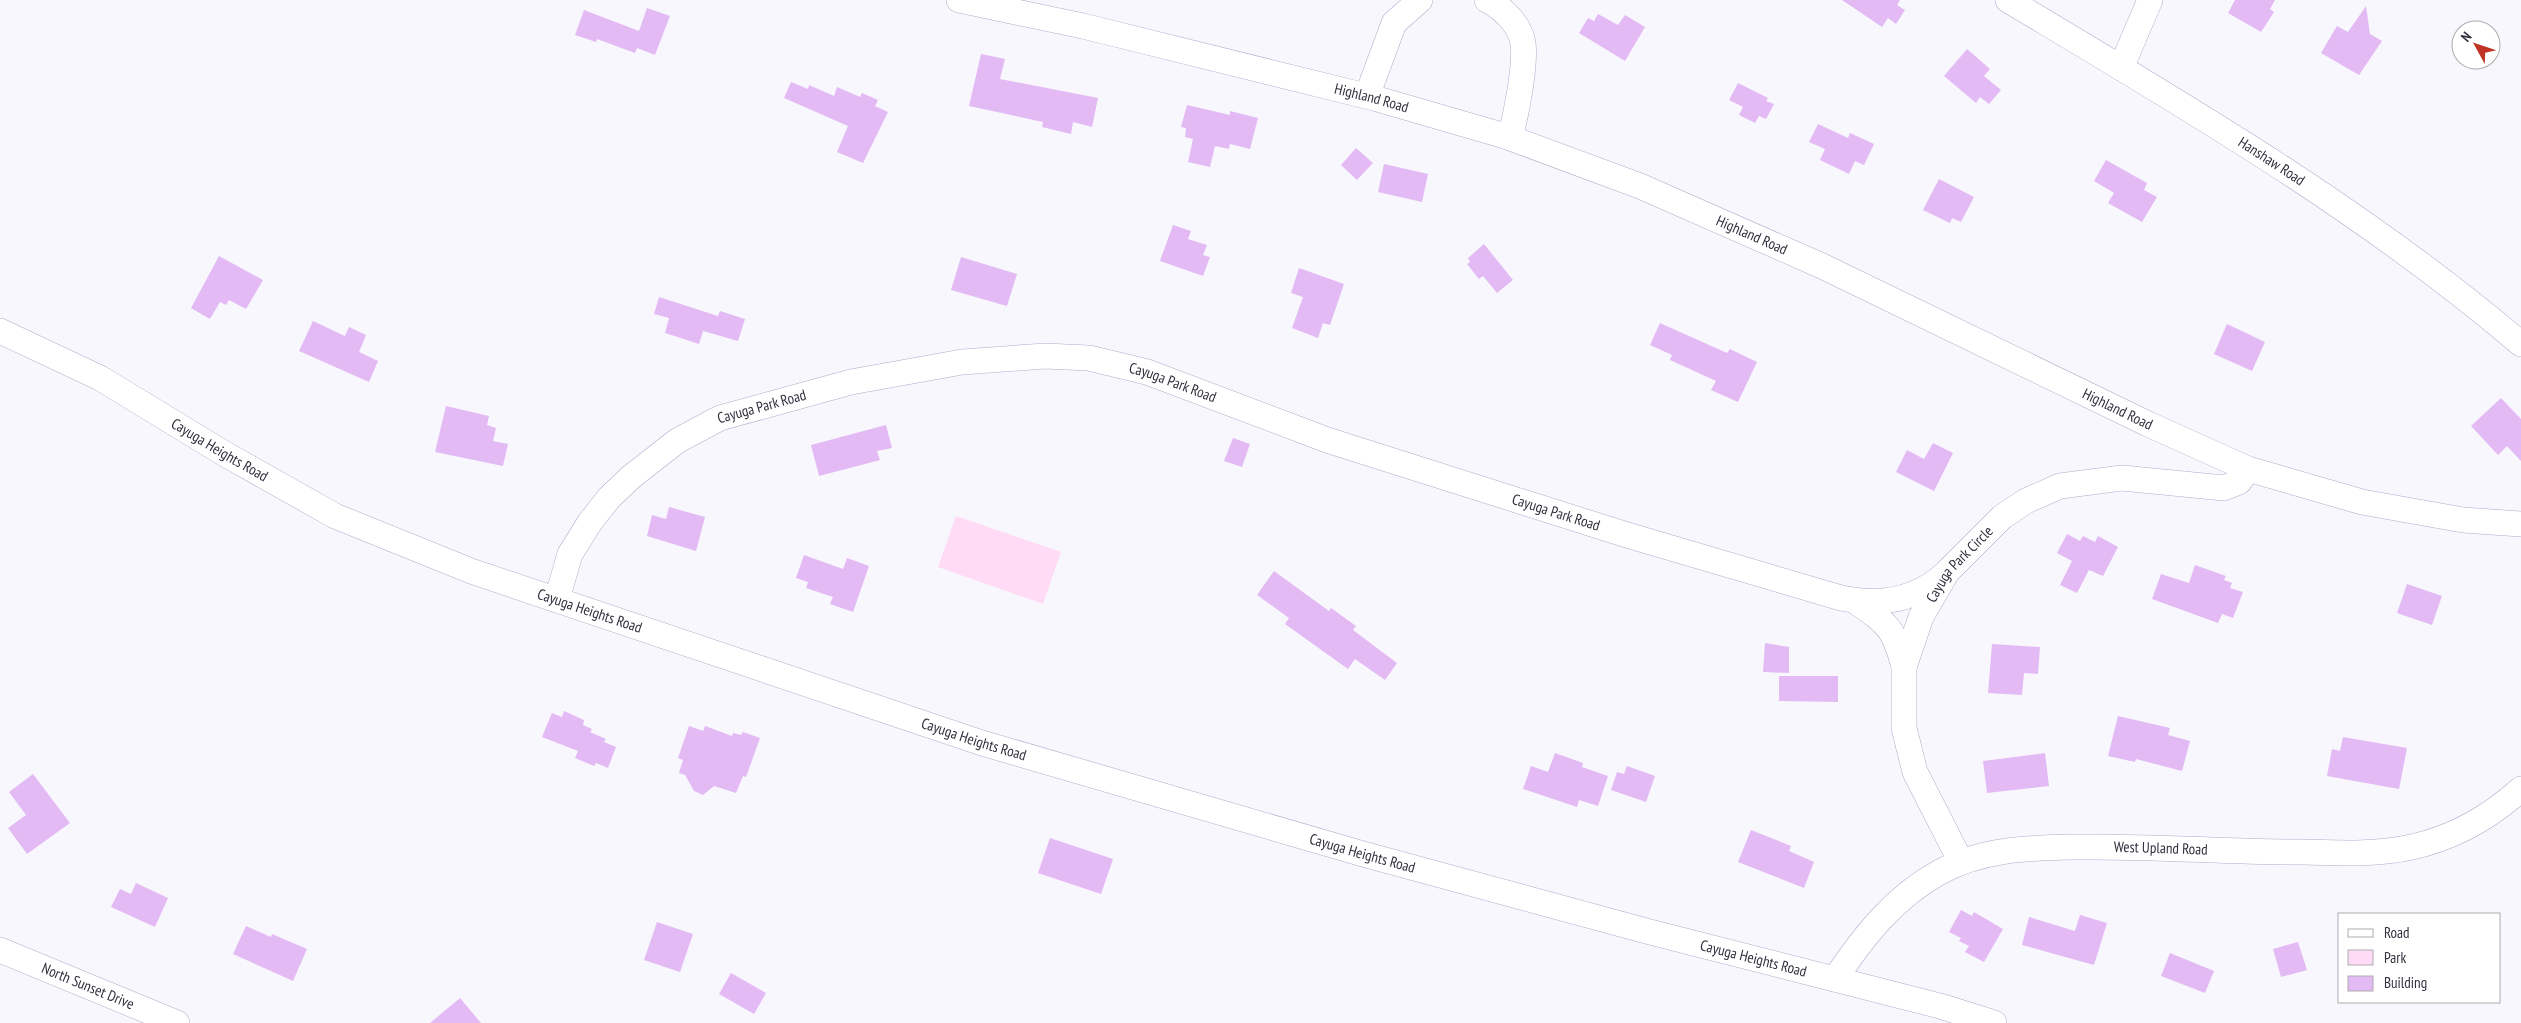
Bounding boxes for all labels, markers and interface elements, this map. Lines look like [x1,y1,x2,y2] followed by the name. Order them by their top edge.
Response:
[2451,20,2501,70] north arrow
[2457,28,2475,45] text: N
[1333,79,1411,117] street label: Highland Road
[2235,132,2309,189] street label: Hanshaw Road
[1714,211,1791,259] street label: Highland Road
[1127,358,1219,406] street label: Cayuga Park Road
[2079,384,2156,434] street label: Highland Road
[715,385,808,427] street label: Cayuga Park Road
[168,414,272,485] street label: Cayuga Heights Road
[1510,489,1603,535] street label: Cayuga Park Road
[1921,522,1997,606] street label: Cayuga Park Circle
[535,584,645,637] street label: Cayuga Heights Road
[919,713,1029,764] street label: Cayuga Heights Road
[1307,829,1418,877] street label: Cayuga Heights Road
[2114,837,2208,859] street label: West Upland Road
[2338,913,2501,1003] legend
[2384,923,2410,942] text: Road
[1698,935,1809,981] street label: Cayuga Heights Road
[2384,948,2406,967] text: Park
[39,958,137,1013] street label: North Sunset Drive
[2384,973,2427,992] text: Building

